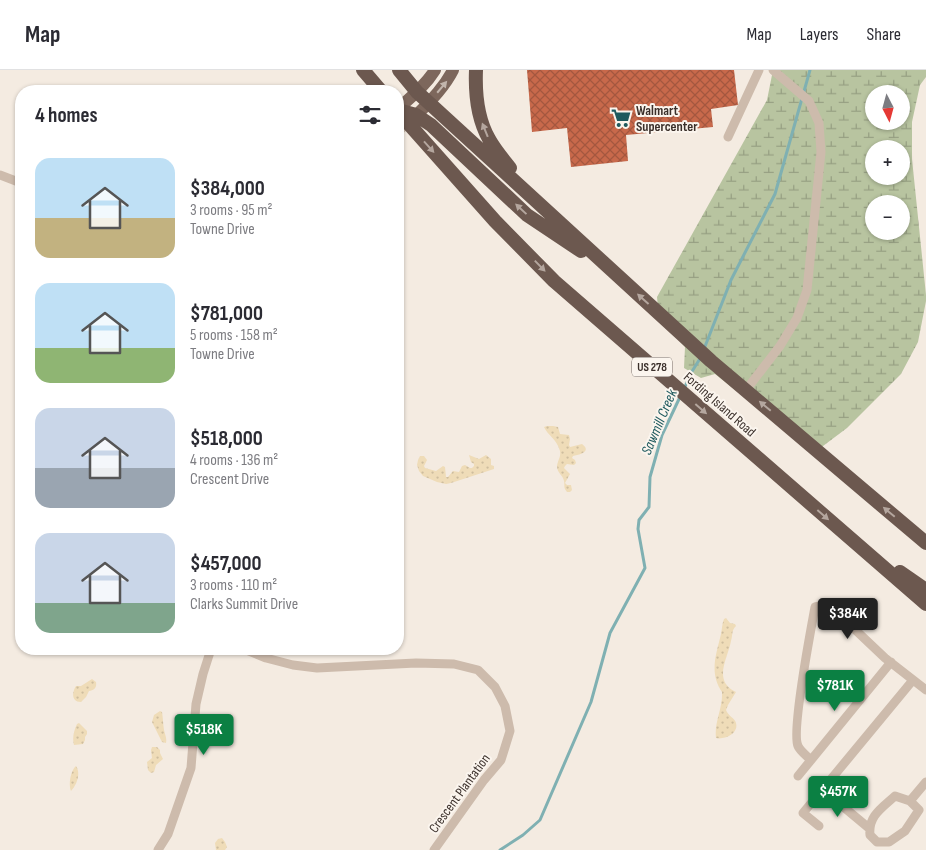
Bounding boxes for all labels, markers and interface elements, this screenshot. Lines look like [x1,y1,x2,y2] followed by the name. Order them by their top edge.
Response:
[25,20,60,49] text: Map
[747,24,772,45] text: Map
[800,24,839,45] text: Layers
[867,24,901,45] text: Share
[436,81,447,94] one-way arrow
[865,85,910,130] north arrow
[865,85,910,240] map controls
[356,101,384,129] icon: filters
[636,102,698,135] place label: Walmart Supercenter
[35,103,98,128] text: 4 homes
[610,107,632,129] supermarket icon: Walmart Supercenter
[481,123,489,137] one-way arrow
[865,140,910,185] button: +
[423,141,435,153] one-way arrow
[190,176,265,201] text: $384,000
[75,178,135,238] icon: home
[865,195,910,240] button: −
[190,201,272,220] text: 3 rooms · 95 m²
[515,203,527,215] one-way arrow
[190,220,255,239] text: Towne Drive
[533,260,545,272] one-way arrow
[638,293,650,305] one-way arrow
[190,301,263,326] text: $781,000
[75,303,135,363] icon: home
[190,326,278,345] text: 5 rooms · 158 m²
[190,345,255,364] text: Towne Drive
[632,358,672,376] road number: US 278
[680,368,759,440] street label: Fording Island Road
[637,386,682,458] water label: Sawmill Creek
[759,401,772,412] one-way arrow
[694,403,707,414] one-way arrow
[190,426,263,451] text: $518,000
[75,428,135,488] icon: home
[190,451,278,470] text: 4 rooms · 136 m²
[190,470,269,489] text: Crescent Drive
[883,506,896,517] one-way arrow
[817,509,829,521] one-way arrow
[190,551,262,576] text: $457,000
[75,553,135,613] icon: home
[190,576,277,595] text: 3 rooms · 110 m²
[190,595,298,614] text: Clarks Summit Drive
[813,598,883,640] pin: $384K
[829,604,867,623] text: $384K
[800,670,870,712] pin: $781K
[817,676,853,695] text: $781K
[169,714,239,756] pin: $518K
[186,720,222,739] text: $518K
[425,751,494,836] street label: Crescent Plantation
[803,776,873,818] pin: $457K
[819,782,857,801] text: $457K

